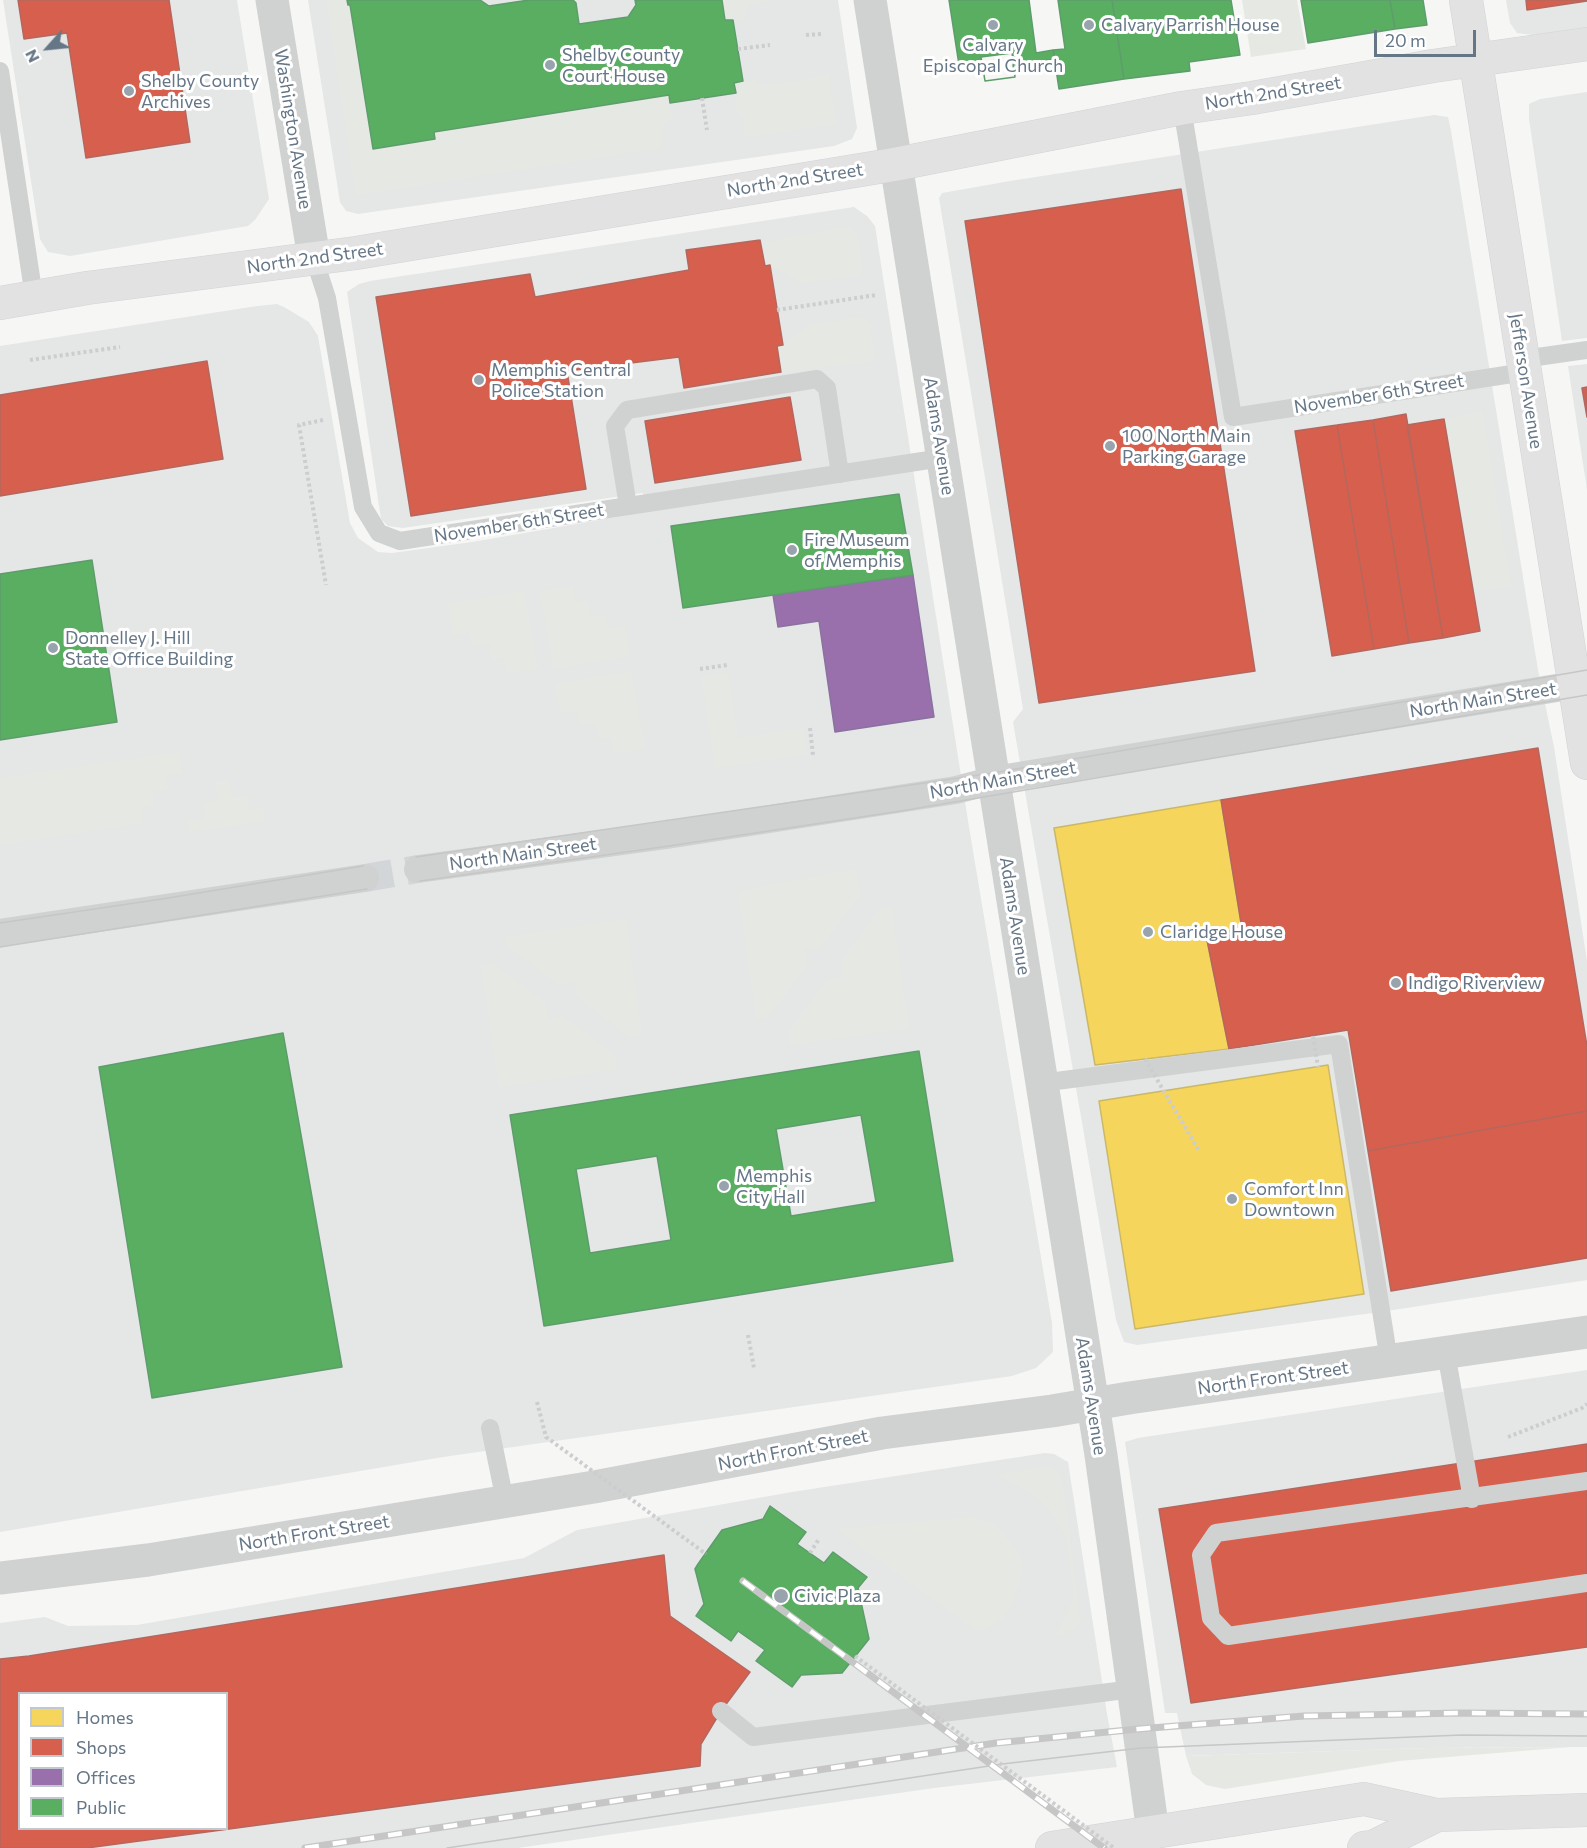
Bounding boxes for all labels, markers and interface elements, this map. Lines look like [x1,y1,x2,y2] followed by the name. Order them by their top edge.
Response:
[1101,14,1279,36] place label: Calvary Parrish House
[18,18,78,78] north arrow
[986,18,1000,32] marker: Calvary Episcopal Church
[1082,18,1096,32] marker: Calvary Parrish House
[1377,18,1479,56] scale bar
[1385,29,1426,51] text: 20 m
[923,34,1063,76] place label: Calvary Episcopal Church
[562,44,680,86] place label: Shelby County Court House
[20,47,43,66] text: N
[270,47,316,211] street label: Washington Avenue
[543,58,557,72] marker: Shelby County Court House
[141,70,259,112] place label: Shelby County Archives
[1203,72,1343,114] street label: North 2nd Street
[122,84,136,98] marker: Shelby County Archives
[725,159,865,201] street label: North 2nd Street
[245,238,385,278] street label: North 2nd Street
[1505,312,1547,450] street label: Jefferson Avenue
[491,359,631,401] place label: Memphis Central Police Station
[1292,370,1466,418] street label: November 6th Street
[472,373,486,387] marker: Memphis Central Police Station
[919,375,959,497] street label: Adams Avenue
[1122,425,1251,468] place label: 100 North Main Parking Garage
[1103,439,1117,453] marker: 100 North Main Parking Garage
[432,499,606,547] street label: November 6th Street
[804,529,909,572] place label: Fire Museum of Memphis
[785,543,799,557] marker: Fire Museum of Memphis
[65,627,233,670] place label: Donnelley J. Hill State Office Building
[46,641,60,655] marker: Donnelley J. Hill State Office Building
[1408,678,1558,722] street label: North Main Street
[928,756,1078,804] street label: North Main Street
[448,833,598,875] street label: North Main Street
[995,855,1035,977] street label: Adams Avenue
[1160,921,1283,943] place label: Claridge House
[1141,925,1155,939] marker: Claridge House
[1408,972,1542,994] place label: Indigo Riverview
[1389,976,1403,990] marker: Indigo Riverview
[736,1165,812,1208] place label: Memphis City Hall
[1244,1178,1344,1220] place label: Comfort Inn Downtown
[717,1179,731,1193] marker: Memphis City Hall
[1225,1192,1239,1206] marker: Comfort Inn Downtown
[1071,1335,1111,1457] street label: Adams Avenue
[1196,1357,1350,1399] street label: North Front Street
[716,1425,870,1475] street label: North Front Street
[237,1510,391,1556] street label: North Front Street
[794,1585,881,1607] place label: Civic Plaza
[772,1587,790,1605] marker: Civic Plaza
[18,1692,228,1830] legend
[76,1706,134,1728] text: Homes
[76,1736,126,1758] text: Shops
[76,1766,136,1788] text: Offices
[76,1796,126,1818] text: Public

